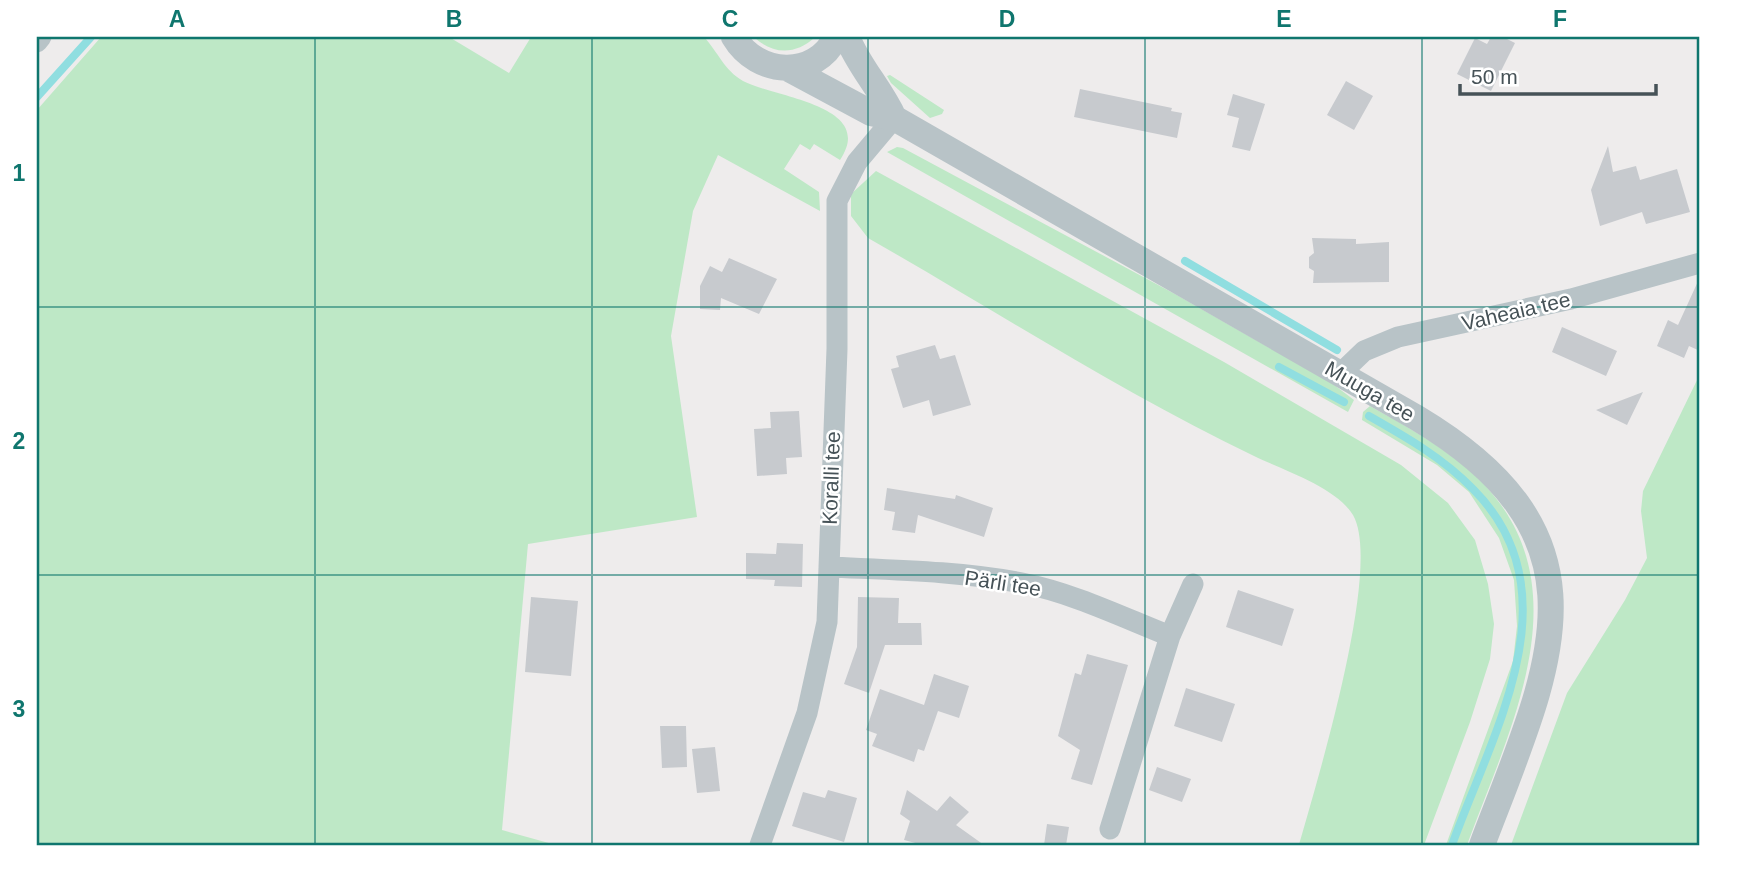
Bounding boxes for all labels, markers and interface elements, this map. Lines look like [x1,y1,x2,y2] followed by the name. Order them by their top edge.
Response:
[169,6,185,32] text: A
[446,6,462,32] text: B
[722,6,738,32] text: C
[999,6,1015,32] text: D
[1276,6,1292,32] text: E
[1553,6,1567,32] text: F
[1460,52,1656,96] scale bar
[1471,65,1518,88] text: 50 m
[13,160,26,186] text: 1
[1460,287,1572,335] street label: Vaheaia tee
[1321,356,1419,426] street label: Muuga tee
[13,428,25,454] text: 2
[818,431,844,525] street label: Koralli tee
[963,566,1043,600] street label: Pärli tee
[13,696,25,722] text: 3

